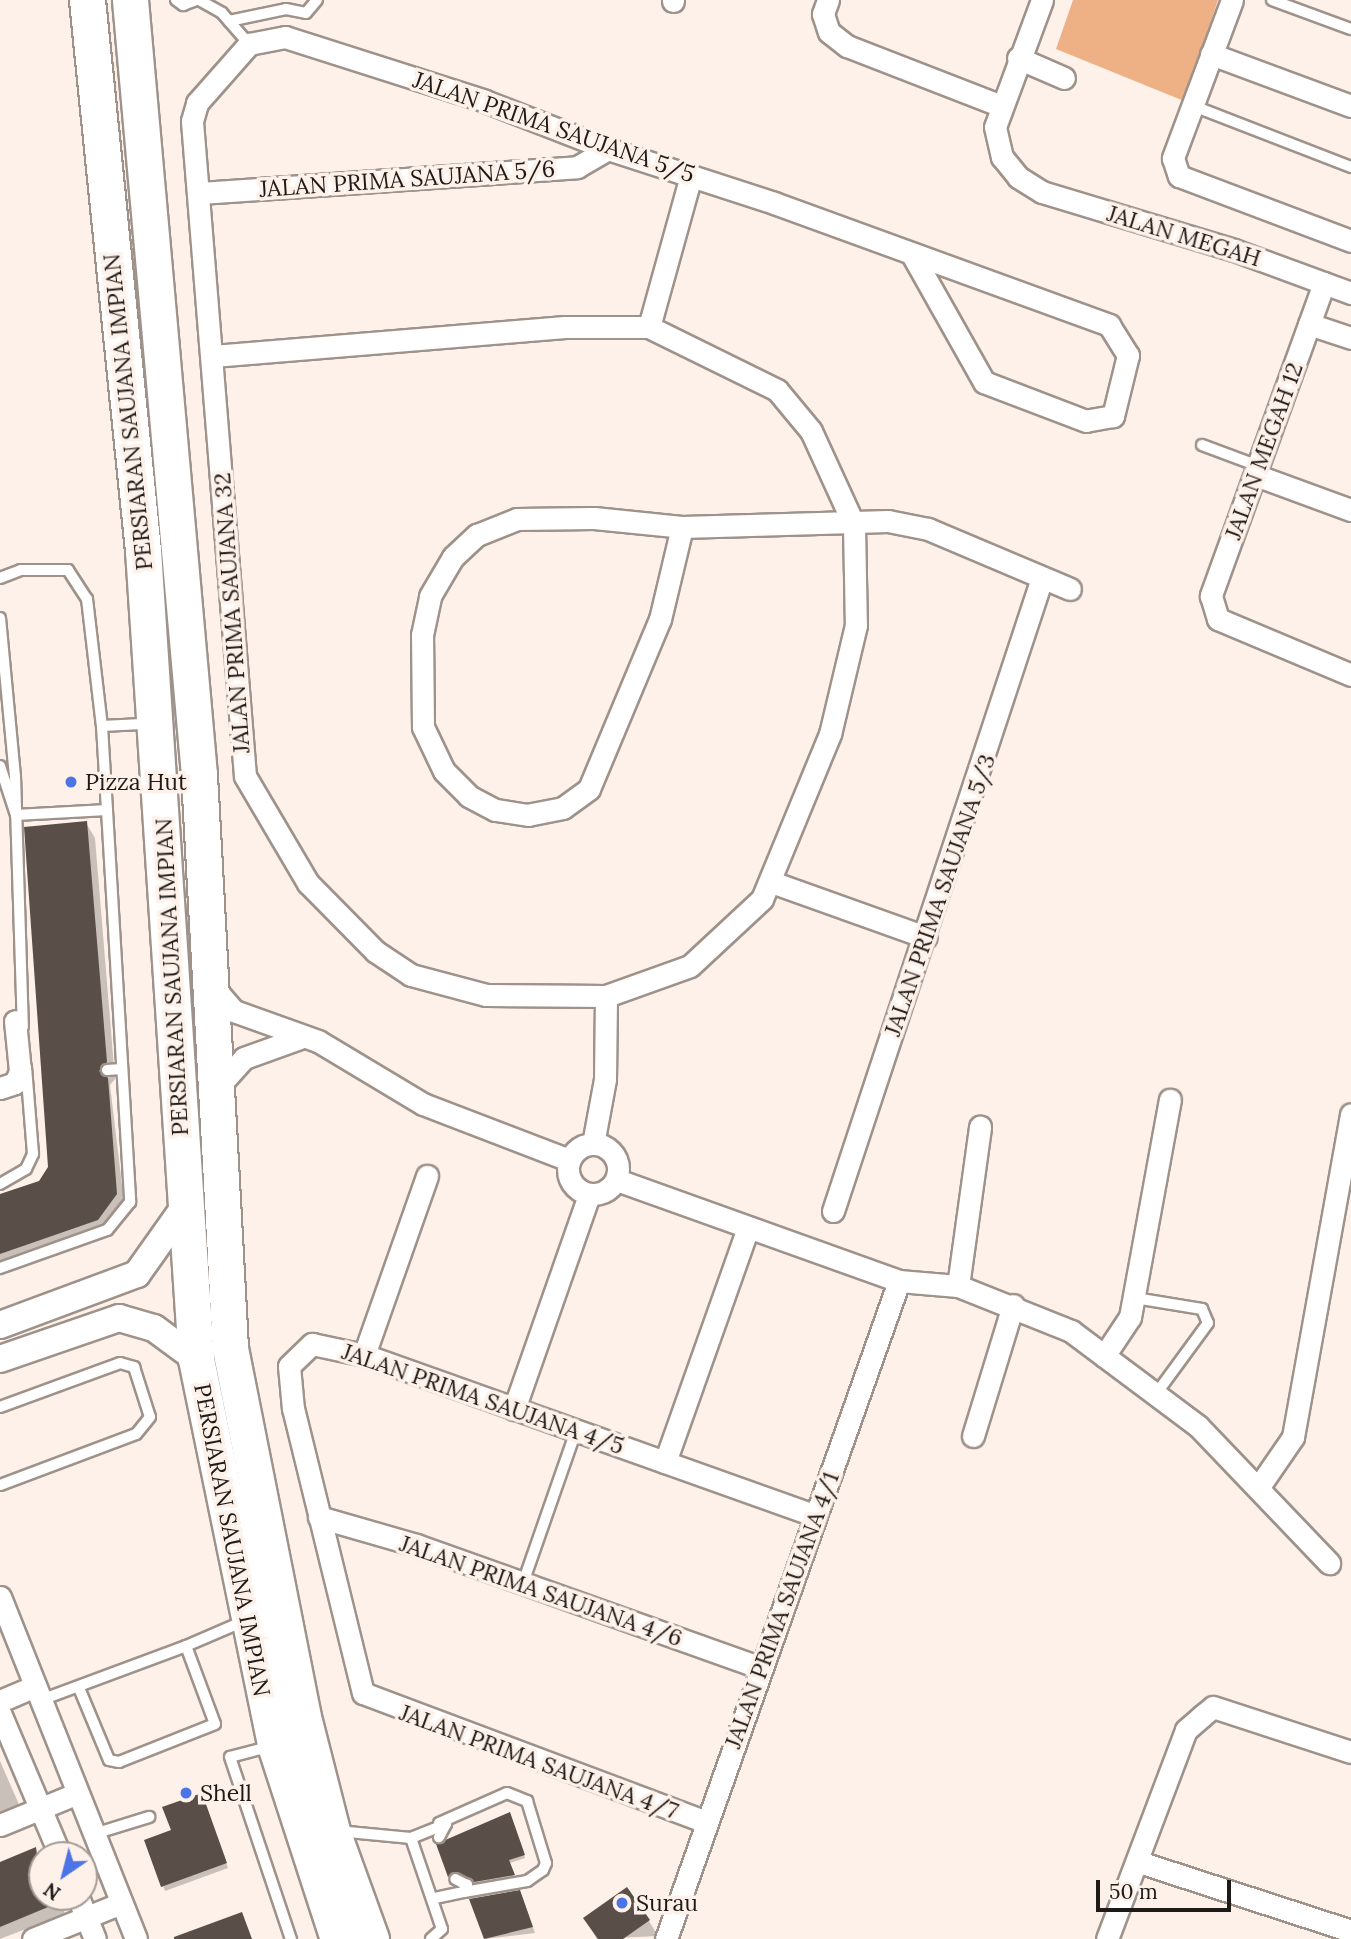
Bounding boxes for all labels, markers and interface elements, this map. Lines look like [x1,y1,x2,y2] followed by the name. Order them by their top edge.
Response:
[410,66,698,188] street label: JALAN PRIMA SAUJANA 5/5
[258,155,556,203] street label: JALAN PRIMA SAUJANA 5/6
[1104,200,1264,272] street label: JALAN MEGAH
[98,252,158,572] street label: PERSIARAN SAUJANA IMPIAN
[1219,359,1309,543] street label: JALAN MEGAH 12
[208,472,256,754] street label: JALAN PRIMA SAUJANA 32
[879,750,1001,1040] street label: JALAN PRIMA SAUJANA 5/3
[85,768,187,796] place label: Pizza Hut
[63,774,79,790] marker: Pizza Hut
[150,817,194,1137] street label: PERSIARAN SAUJANA IMPIAN
[338,1338,628,1460] street label: JALAN PRIMA SAUJANA 4/5
[188,1381,276,1699] street label: PERSIARAN SAUJANA IMPIAN
[719,1468,845,1752] street label: JALAN PRIMA SAUJANA 4/1
[396,1530,686,1652] street label: JALAN PRIMA SAUJANA 4/6
[396,1699,682,1825] street label: JALAN PRIMA SAUJANA 4/7
[200,1779,252,1807] place label: Shell
[178,1785,194,1801] marker: Shell
[28,1841,98,1911] north arrow
[1099,1866,1234,1910] scale bar
[39,1878,65,1906] text: N
[1109,1878,1158,1905] text: 50 m
[636,1889,698,1917] place label: Surau
[614,1895,630,1911] marker: Surau

